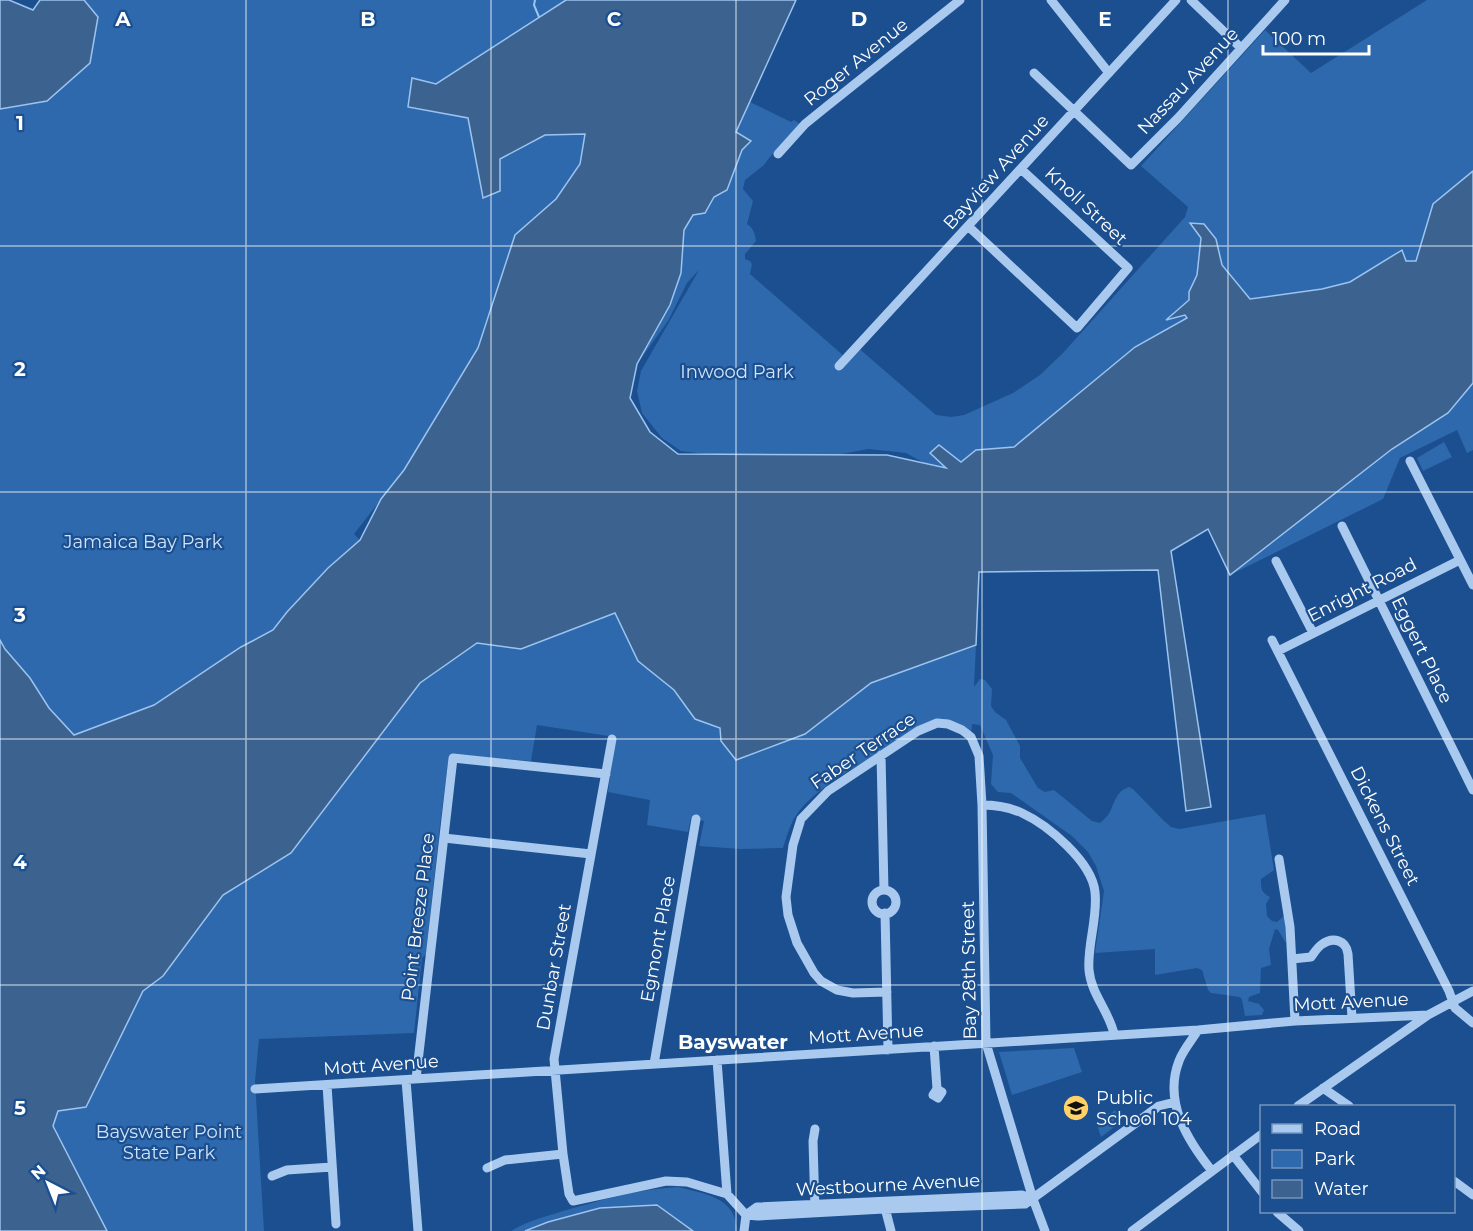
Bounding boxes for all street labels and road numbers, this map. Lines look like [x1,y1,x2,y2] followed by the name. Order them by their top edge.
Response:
[800,13,913,111] street label: Roger Avenue
[1133,23,1243,139] street label: Nassau Avenue
[939,110,1054,234] street label: Bayview Avenue
[1040,162,1132,250] street label: Knoll Street
[1304,553,1420,627] street label: Enright Road
[1387,593,1457,707] street label: Eggert Place
[806,708,920,794] street label: Faber Terrace
[1345,763,1425,889] street label: Dickens Street
[397,832,439,1002] street label: Point Breeze Place
[636,874,680,1004] street label: Egmont Place
[957,900,981,1040] street label: Bay 28th Street
[532,902,576,1032] street label: Dunbar Street
[1293,988,1409,1016] street label: Mott Avenue
[808,1019,924,1049] street label: Mott Avenue
[323,1050,439,1080] street label: Mott Avenue
[795,1169,981,1201] street label: Westbourne Avenue

